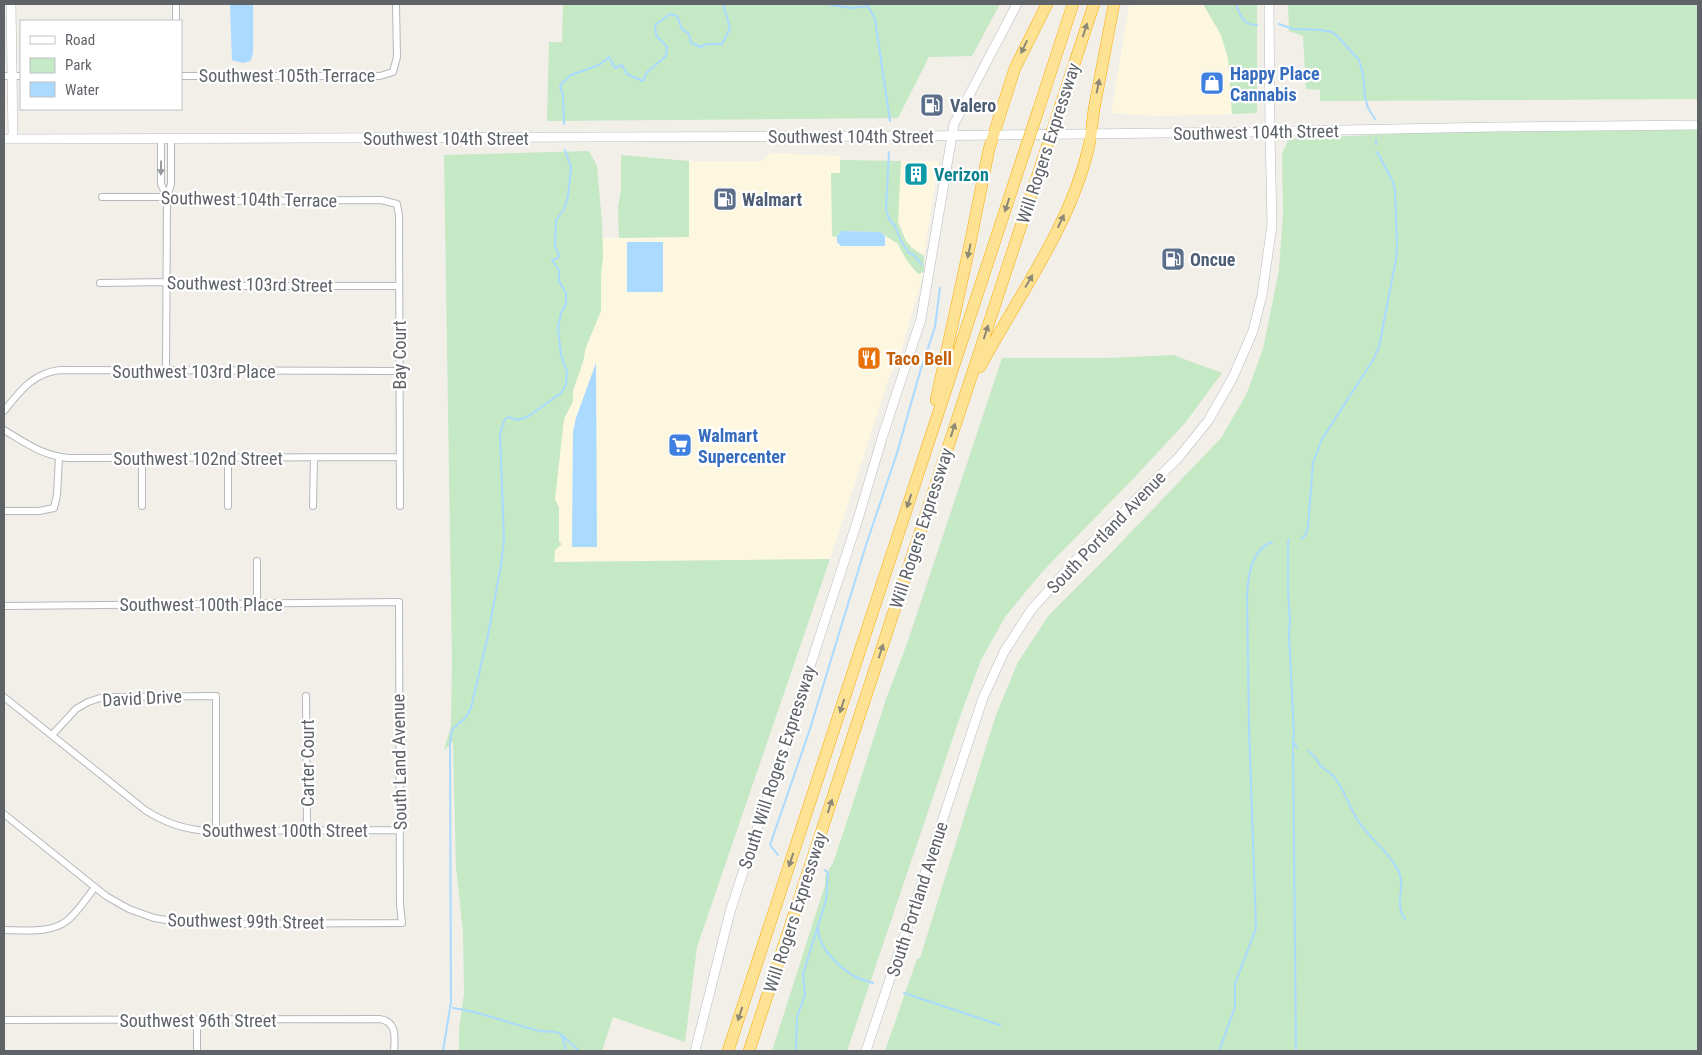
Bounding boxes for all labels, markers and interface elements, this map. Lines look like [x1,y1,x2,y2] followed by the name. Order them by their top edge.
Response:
[20,20,182,110] legend
[1081,22,1089,37] one-way arrow
[65,31,95,49] text: Road
[1020,40,1028,54] one-way arrow
[65,56,92,74] text: Park
[1012,60,1084,226] street label: Will Rogers Expressway
[1230,63,1320,105] place label: Happy Place Cannabis
[199,65,375,86] street label: Southwest 105th Terrace
[1199,70,1225,96] shop icon: Happy Place Cannabis
[1094,79,1102,94] one-way arrow
[65,81,100,99] text: Water
[919,92,945,118] fuel station icon: Valero
[950,95,996,116] place label: Valero
[1173,120,1339,144] street label: Southwest 104th Street
[768,126,934,147] street label: Southwest 104th Street
[363,128,529,149] street label: Southwest 104th Street
[157,161,165,177] one-way arrow
[903,161,929,187] building icon: Verizon
[934,164,989,185] place label: Verizon
[712,186,738,212] fuel station icon: Walmart
[161,187,337,211] street label: Southwest 104th Terrace
[742,189,802,210] place label: Walmart
[1002,198,1010,213] one-way arrow
[1058,214,1066,228] one-way arrow
[965,243,973,259] one-way arrow
[1160,246,1186,272] fuel station icon: Oncue
[1190,249,1236,270] place label: Oncue
[167,272,333,296] street label: Southwest 103rd Street
[1025,274,1034,287] one-way arrow
[389,320,410,390] street label: Bay Court
[983,324,990,339] one-way arrow
[856,345,882,371] restaurant icon: Taco Bell
[886,348,952,369] place label: Taco Bell
[112,361,276,382] street label: Southwest 103rd Place
[950,423,958,438] one-way arrow
[698,425,786,467] place label: Walmart Supercenter
[667,432,693,458] supermarket icon: Walmart Supercenter
[885,445,957,611] street label: Will Rogers Expressway
[113,448,283,469] street label: Southwest 102nd Street
[1042,467,1170,597] street label: South Portland Avenue
[905,494,912,509] one-way arrow
[119,594,283,615] street label: Southwest 100th Place
[877,643,885,658] one-way arrow
[734,662,820,871] street label: South Will Rogers Expressway
[102,685,182,711] street label: David Drive
[387,694,411,830] street label: South Land Avenue
[838,698,845,713] one-way arrow
[297,719,318,807] street label: Carter Court
[827,798,834,813] one-way arrow
[882,819,952,979] street label: South Portland Avenue
[202,820,368,841] street label: Southwest 100th Street
[759,829,831,995] street label: Will Rogers Expressway
[787,853,795,868] one-way arrow
[167,909,325,933] street label: Southwest 99th Street
[736,1007,744,1022] one-way arrow
[120,1010,277,1031] street label: Southwest 96th Street

